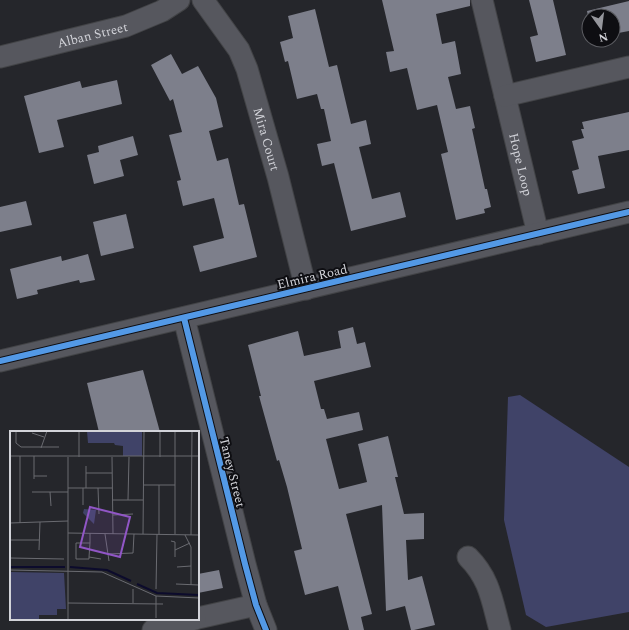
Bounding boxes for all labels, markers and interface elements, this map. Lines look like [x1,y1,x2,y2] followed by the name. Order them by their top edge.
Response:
[581,8,621,48] north arrow
[55,17,130,54] street label: Alban Street
[597,28,610,47] text: N
[248,105,285,174] street label: Mira Court
[503,131,538,198] street label: Hope Loop
[275,259,349,295] street label: Elmira Road
[10,431,199,620] inset map
[214,435,251,510] street label: Taney Street

